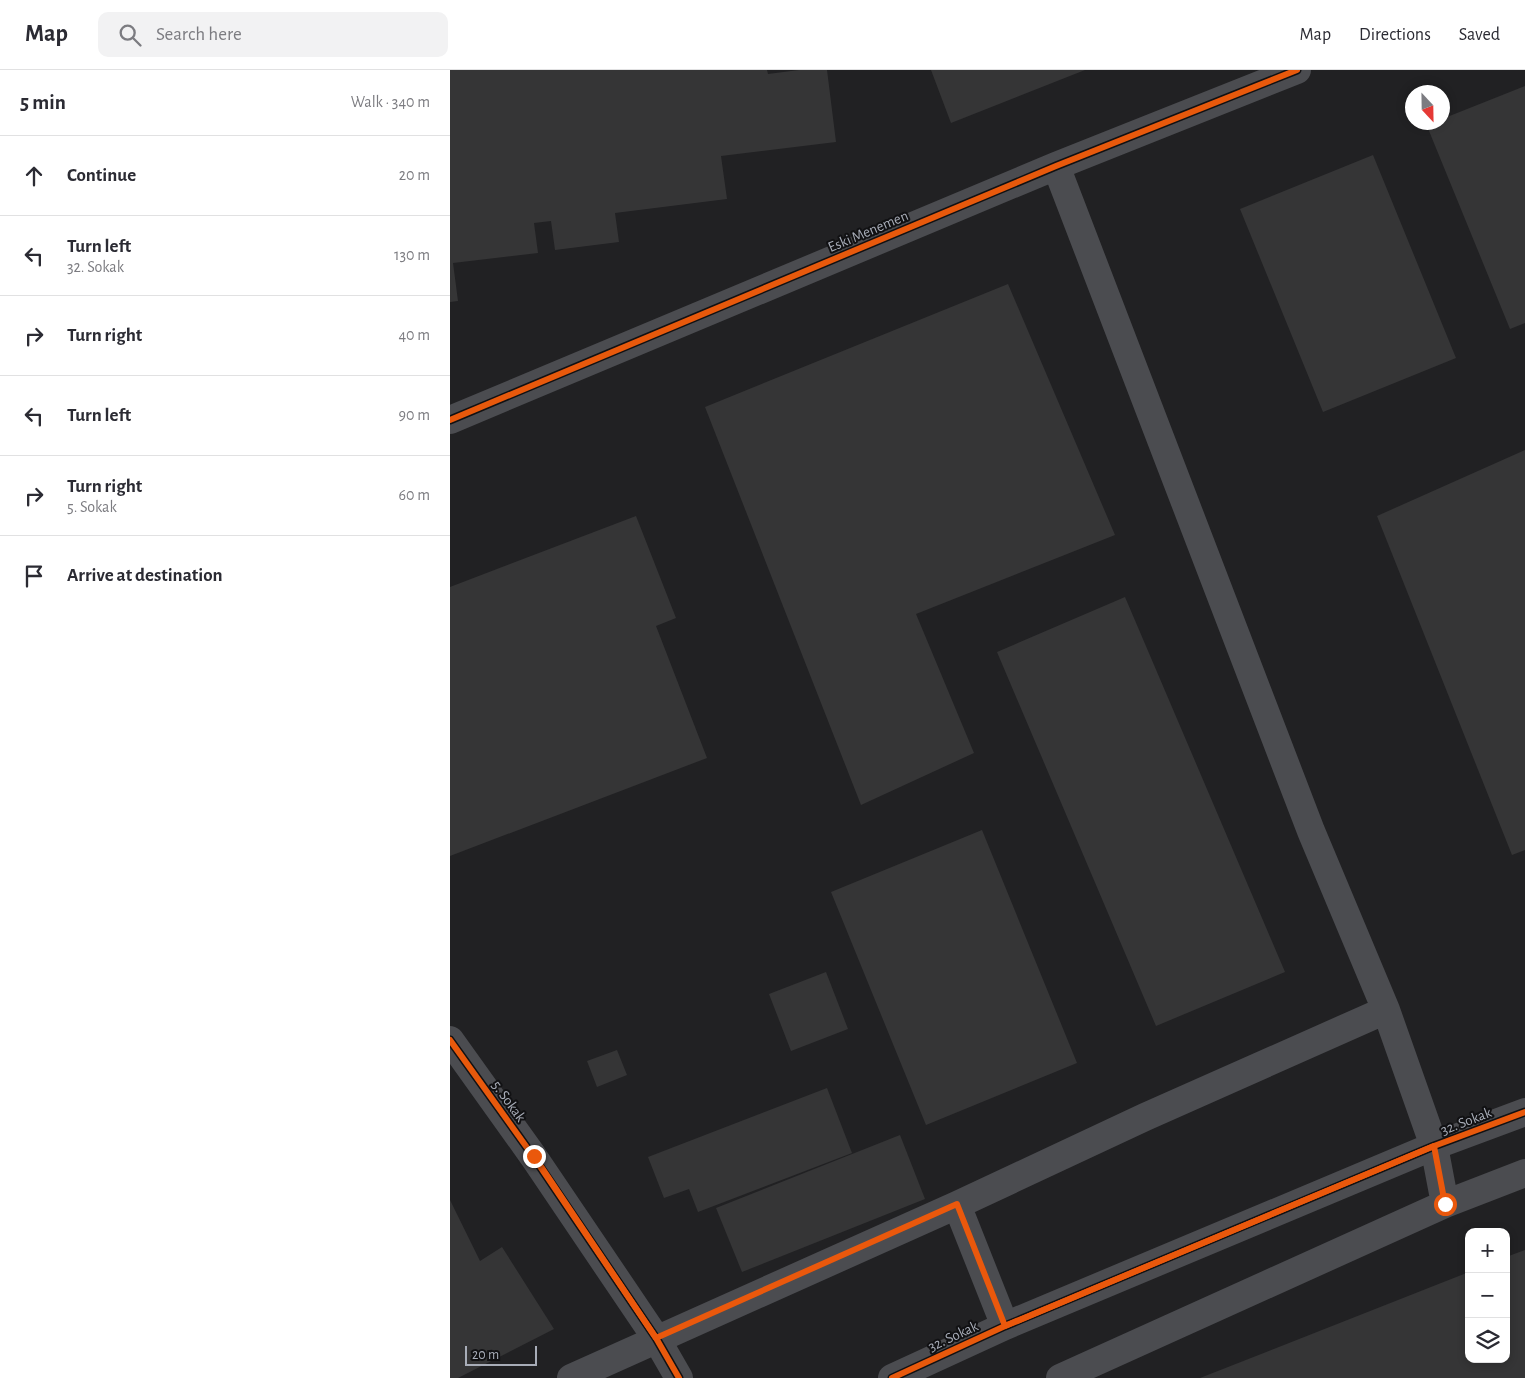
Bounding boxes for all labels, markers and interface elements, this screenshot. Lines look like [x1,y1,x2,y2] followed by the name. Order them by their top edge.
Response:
[98,12,448,57] search box
[116,21,144,49] icon: search
[25,22,68,46] text: Map
[156,25,242,44] text: Search here
[1300,26,1331,44] text: Map
[1359,26,1431,44] text: Directions
[1459,26,1500,44] text: Saved
[1405,85,1450,130] north arrow
[20,92,66,113] text: 5 min
[351,94,430,110] text: Walk · 340 m
[20,162,48,190] icon: ahead
[67,166,136,185] text: Continue
[399,167,430,183] text: 20 m
[826,208,910,255] street label: Eski Menemen
[67,237,131,256] text: Turn left
[20,242,48,270] icon: left
[394,247,430,263] text: 130 m
[67,259,124,275] text: 32. Sokak
[20,322,48,350] icon: right
[67,326,142,345] text: Turn right
[398,327,430,343] text: 40 m
[20,402,48,430] icon: left
[67,406,131,425] text: Turn left
[399,407,430,423] text: 90 m
[67,477,142,496] text: Turn right
[20,482,48,510] icon: right
[399,487,430,503] text: 60 m
[67,499,117,515] text: 5. Sokak
[20,562,48,590] icon: arrive
[67,566,223,585] text: Arrive at destination
[489,1078,528,1125] street label: 5. Sokak
[1439,1105,1494,1138] street label: 32. Sokak
[523,1145,546,1168] route end
[1434,1193,1457,1216] route start
[1465,1228,1510,1363] map controls
[1465,1228,1510,1273] button: +
[1465,1273,1510,1318] button: −
[926,1318,981,1355] street label: 32. Sokak
[1465,1318,1510,1363] button: layers
[465,1343,538,1366] scale bar
[472,1348,499,1362] text: 20 m

